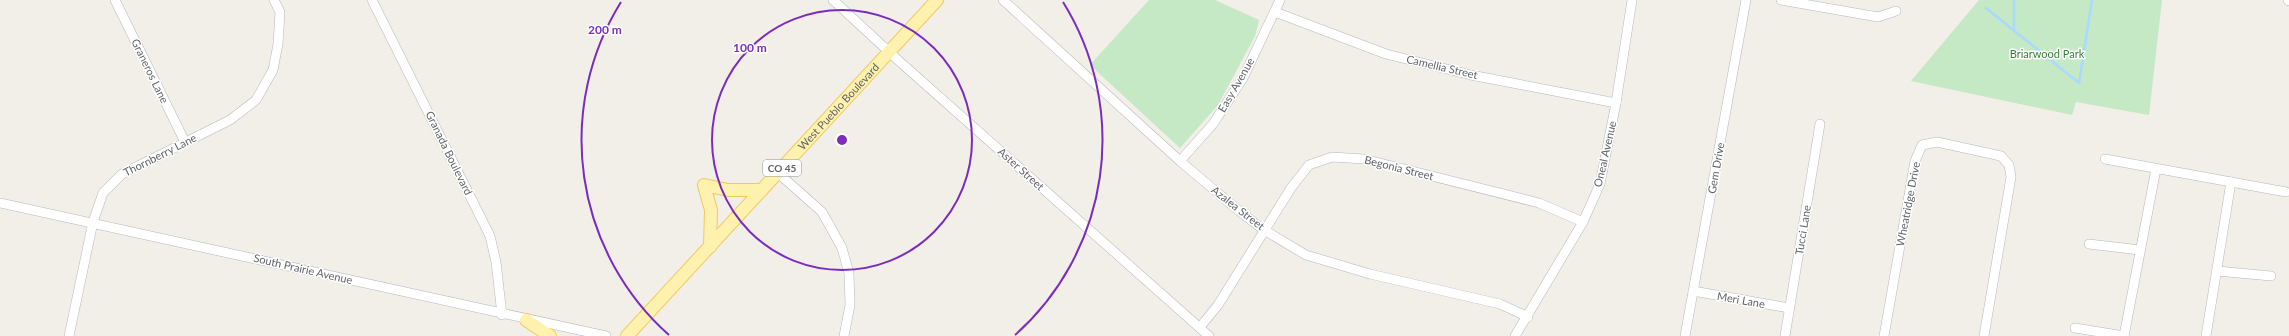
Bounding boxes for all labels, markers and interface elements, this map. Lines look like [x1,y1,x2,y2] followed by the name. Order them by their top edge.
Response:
[588,22,622,37] text: 200 m
[129,37,172,105] street label: Graneros Lane
[733,40,767,55] text: 100 m
[2010,47,2085,60] park label: Briarwood Park
[1405,52,1479,81] street label: Camellia Street
[1215,55,1256,114] street label: Easy Avenue
[795,60,881,152] street label: West Pueblo Boulevard
[423,109,475,197] street label: Granada Boulevard
[1591,119,1618,188] street label: Oneal Avenue
[121,130,199,179] street label: Thornberry Lane
[835,133,849,147] centre of rings
[1705,141,1726,195] street label: Gem Drive
[996,145,1047,193] street label: Aster Street
[1363,153,1435,182] street label: Begonia Street
[763,160,801,176] road number: CO 45
[1893,160,1922,247] street label: Wheatridge Drive
[1209,183,1267,232] street label: Azalea Street
[1792,204,1813,256] street label: Tucci Lane
[252,251,354,286] street label: South Prairie Avenue
[1716,289,1766,310] street label: Meri Lane

